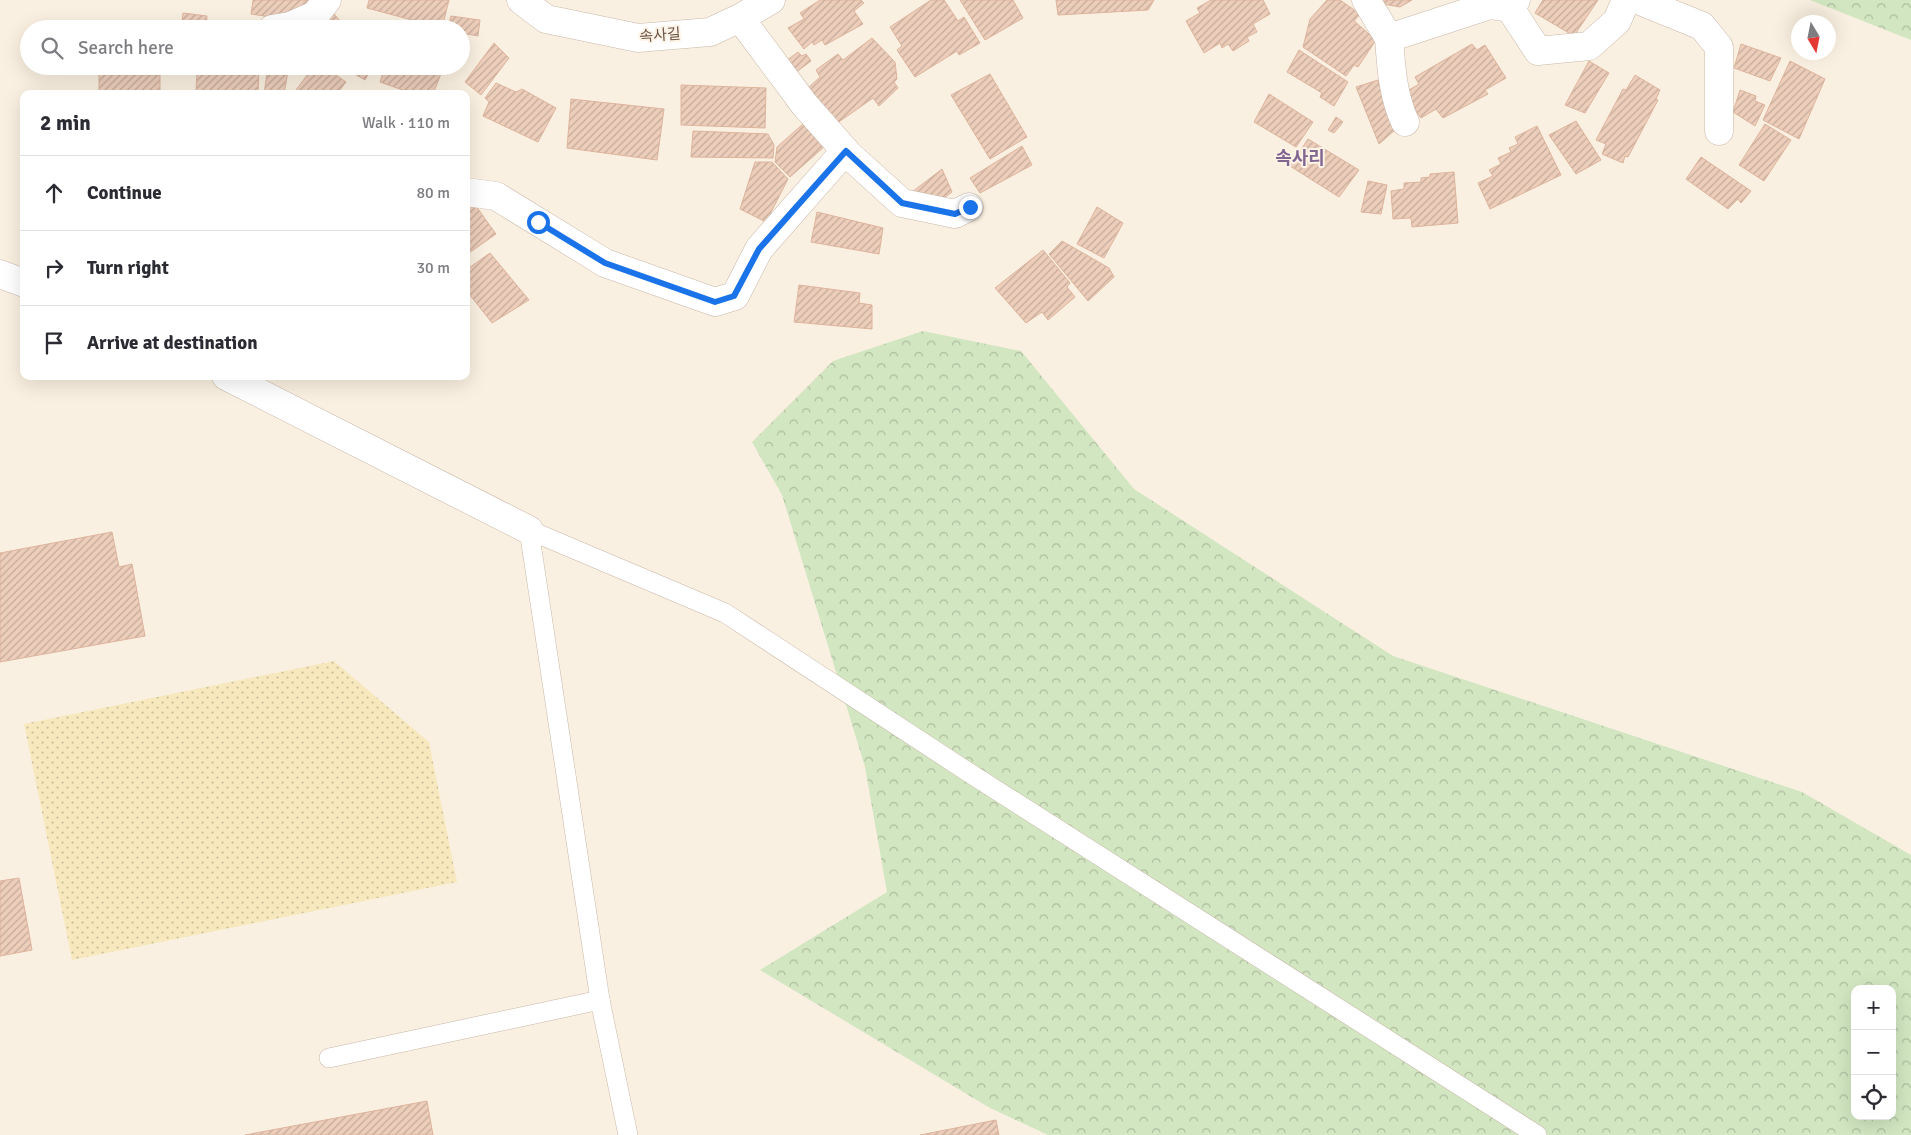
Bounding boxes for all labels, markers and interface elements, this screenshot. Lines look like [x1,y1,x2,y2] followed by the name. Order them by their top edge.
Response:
[1791,15,1836,60] north arrow
[20,20,470,75] search box
[639,25,681,45] street label: 속사길
[38,34,66,62] icon: search
[78,36,174,60] text: Search here
[40,110,91,136] text: 2 min
[362,113,450,133] text: Walk · 110 m
[1275,147,1325,169] district label: 속사리
[40,179,68,207] icon: ahead
[87,181,162,205] text: Continue
[416,183,450,203] text: 80 m
[959,196,982,219] route end
[527,211,550,234] route start
[40,254,68,282] icon: right
[87,256,169,280] text: Turn right
[416,258,450,278] text: 30 m
[40,329,68,357] icon: arrive
[87,331,258,355] text: Arrive at destination
[1851,985,1896,1120] map controls
[1851,985,1896,1030] button: +
[1851,1030,1896,1075] button: −
[1851,1075,1896,1120] button: locate

